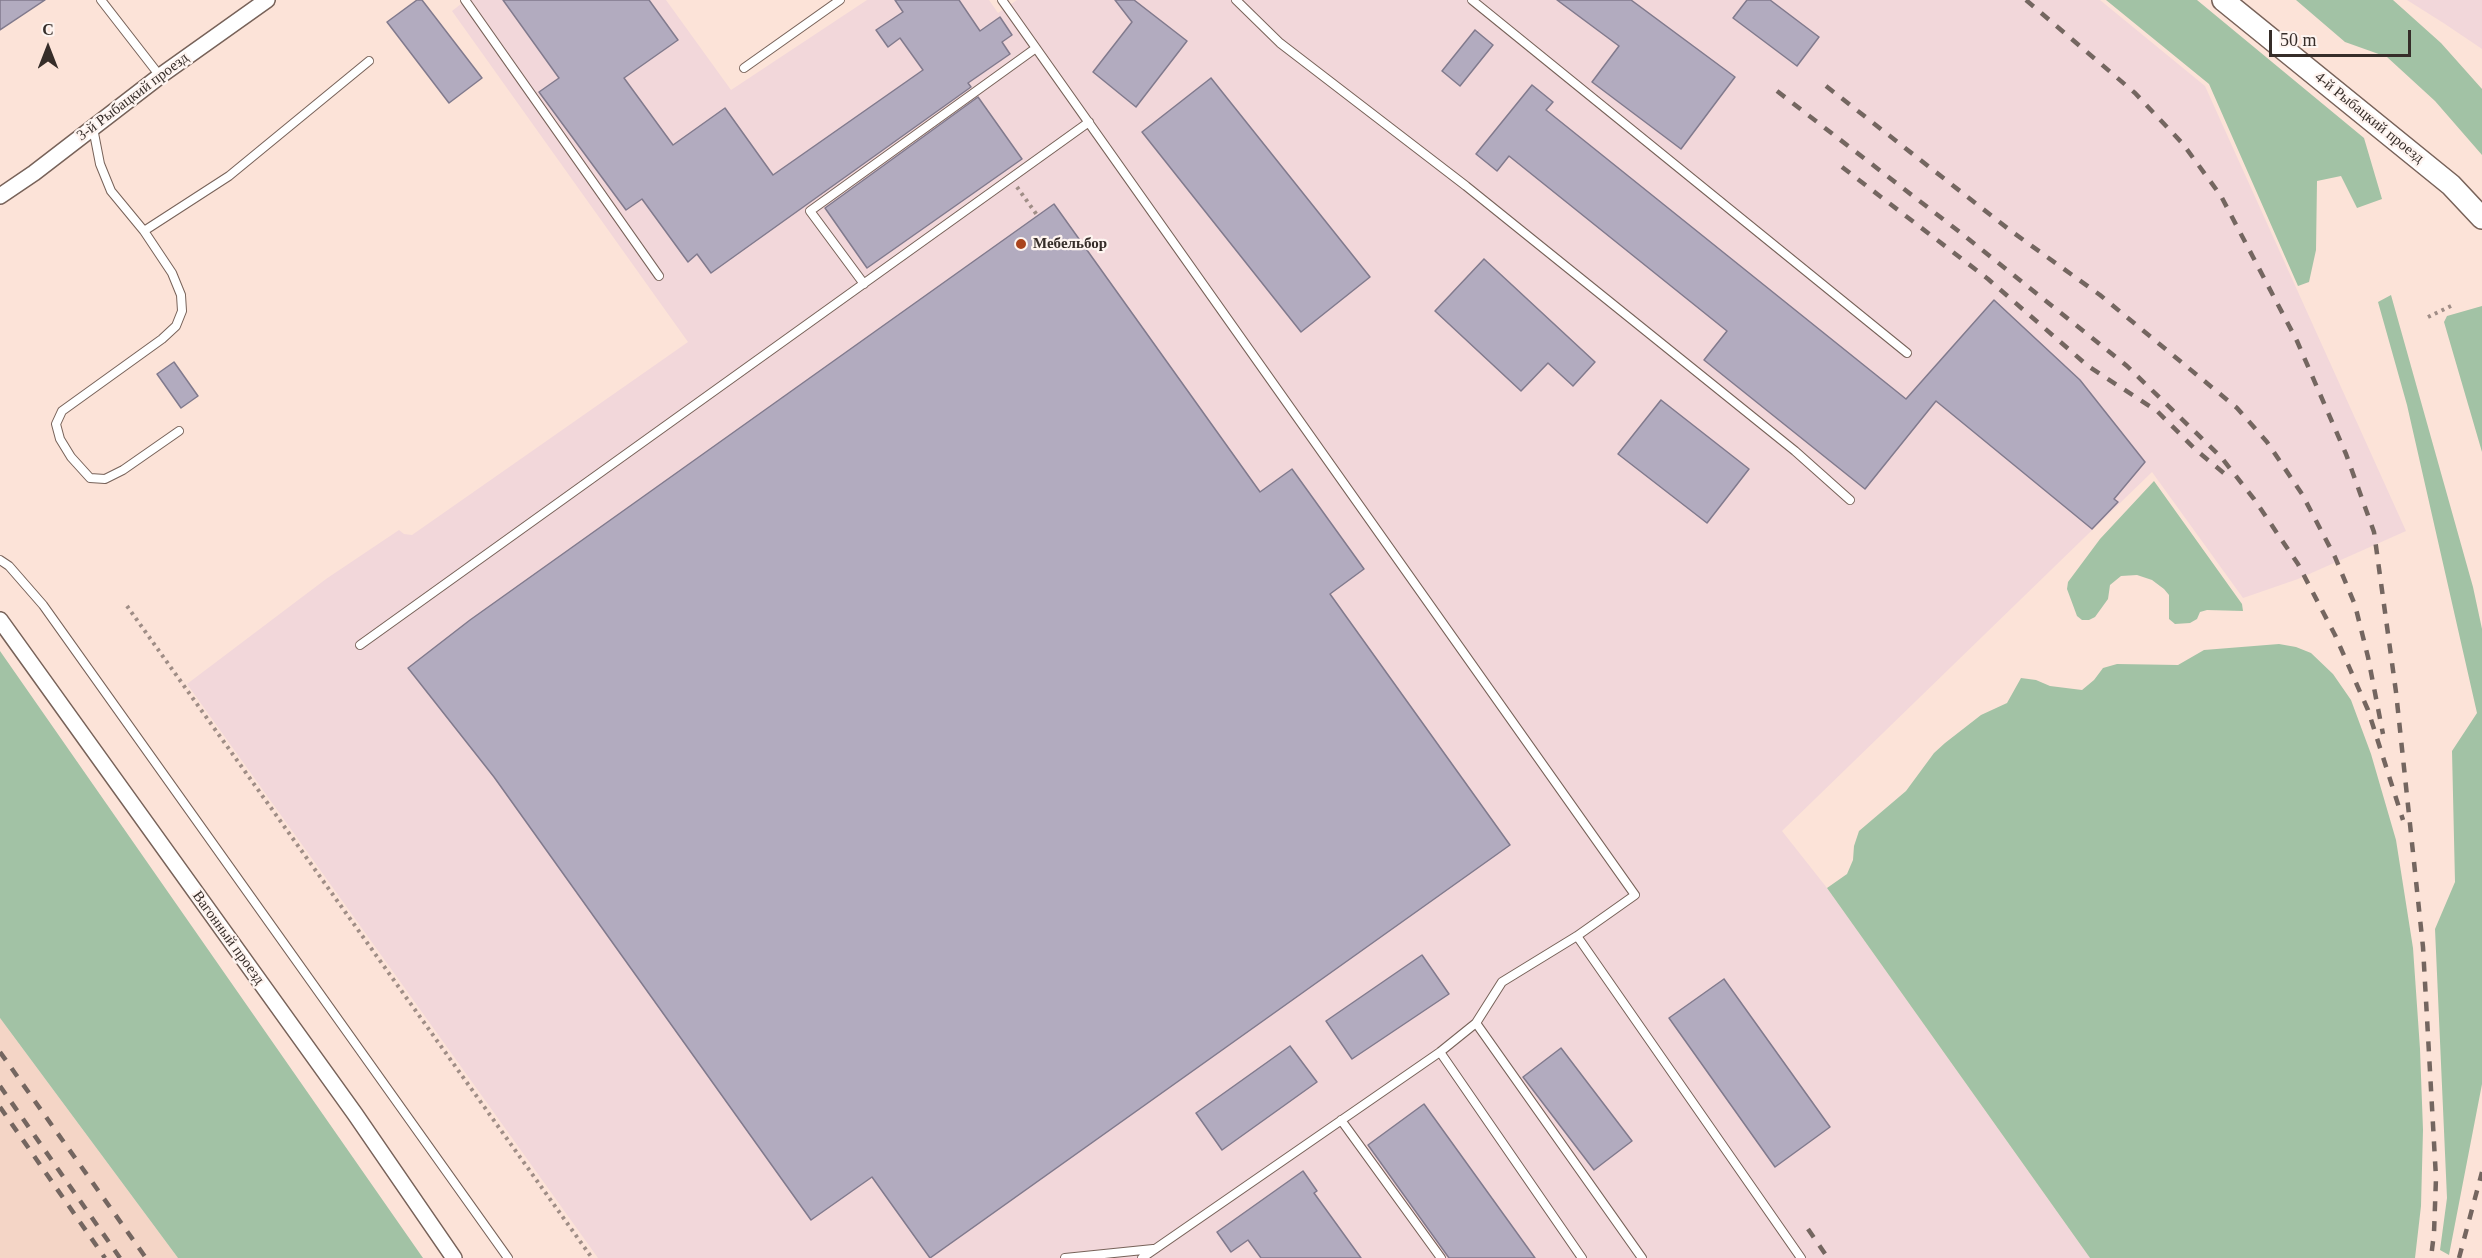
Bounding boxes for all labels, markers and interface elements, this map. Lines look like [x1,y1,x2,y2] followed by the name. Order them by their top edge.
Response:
[18,18,78,78] north arrow
[2272,18,2414,56] scale bar
[42,21,54,38] text: С
[2280,30,2317,50] text: 50 m
[74,49,192,145] street label: 3-й Рыбацкий проезд
[2311,68,2427,168] street label: 4-й Рыбацкий проезд
[1033,235,1107,253] place label: Мебельбор
[1014,237,1028,251] marker: Мебельбор
[188,888,268,988] street label: Вагонный проезд

